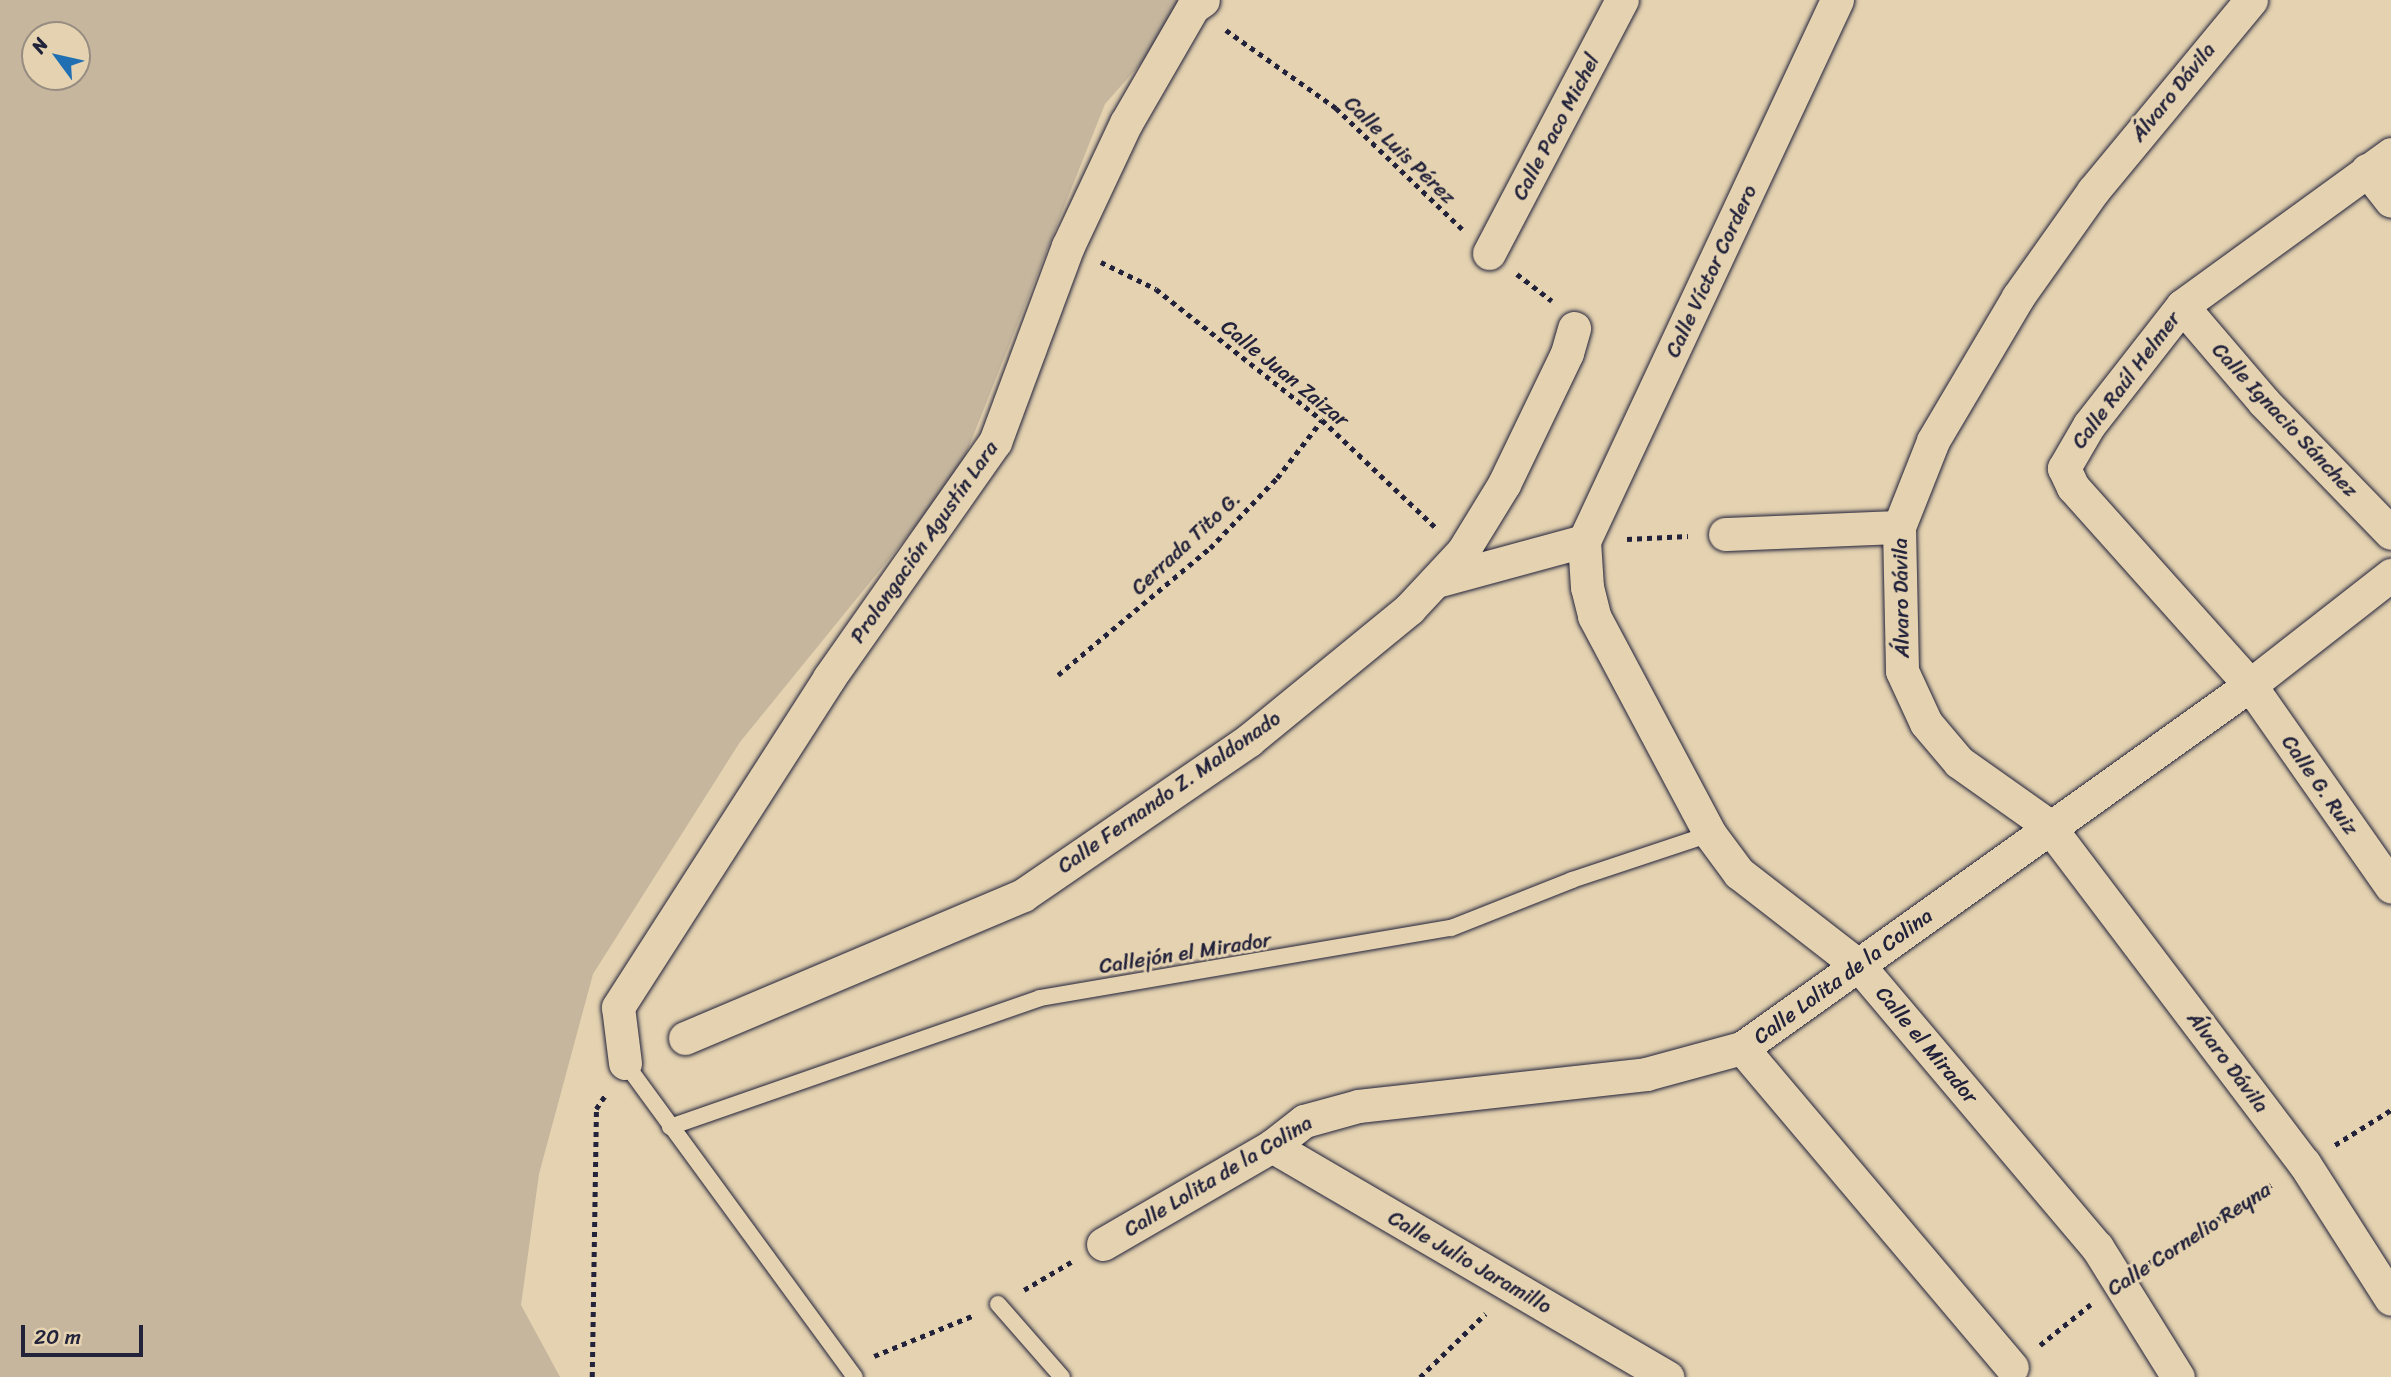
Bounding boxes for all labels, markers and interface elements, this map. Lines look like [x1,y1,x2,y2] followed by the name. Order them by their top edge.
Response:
[21,21,91,91] north arrow
[22,31,57,60] text: N
[2125,37,2221,147] street label: Álvaro Dávila
[1507,49,1605,205] street label: Calle Paco Michel
[1338,90,1462,210] street label: Calle Luis Pérez
[1660,181,1762,361] street label: Calle Víctor Cordero
[2066,307,2186,453] street label: Calle Raúl Helmer
[1216,314,1354,432] street label: Calle Juan Zaizar
[2207,338,2363,502] street label: Calle Ignacio Sánchez
[845,436,1003,648] street label: Prolongación Agustín Lara
[1126,486,1246,600] street label: Cerrada Tito G.
[1887,538,1915,658] street label: Álvaro Dávila
[1053,705,1285,879] street label: Calle Fernando Z. Maldonado
[2276,730,2364,840] street label: Calle G. Ruiz
[1748,902,1938,1050] street label: Calle Lolita de la Colina
[1097,927,1273,979] street label: Callejón el Mirador
[1870,981,1984,1109] street label: Calle el Mirador
[2182,1007,2274,1117] street label: Álvaro Dávila
[1119,1110,1317,1242] street label: Calle Lolita de la Colina
[2102,1177,2276,1301] street label: Calle Cornelio Reyna
[1384,1205,1556,1319] street label: Calle Julio Jaramillo
[24,1310,147,1354] scale bar
[34,1318,81,1356] text: 20 m

